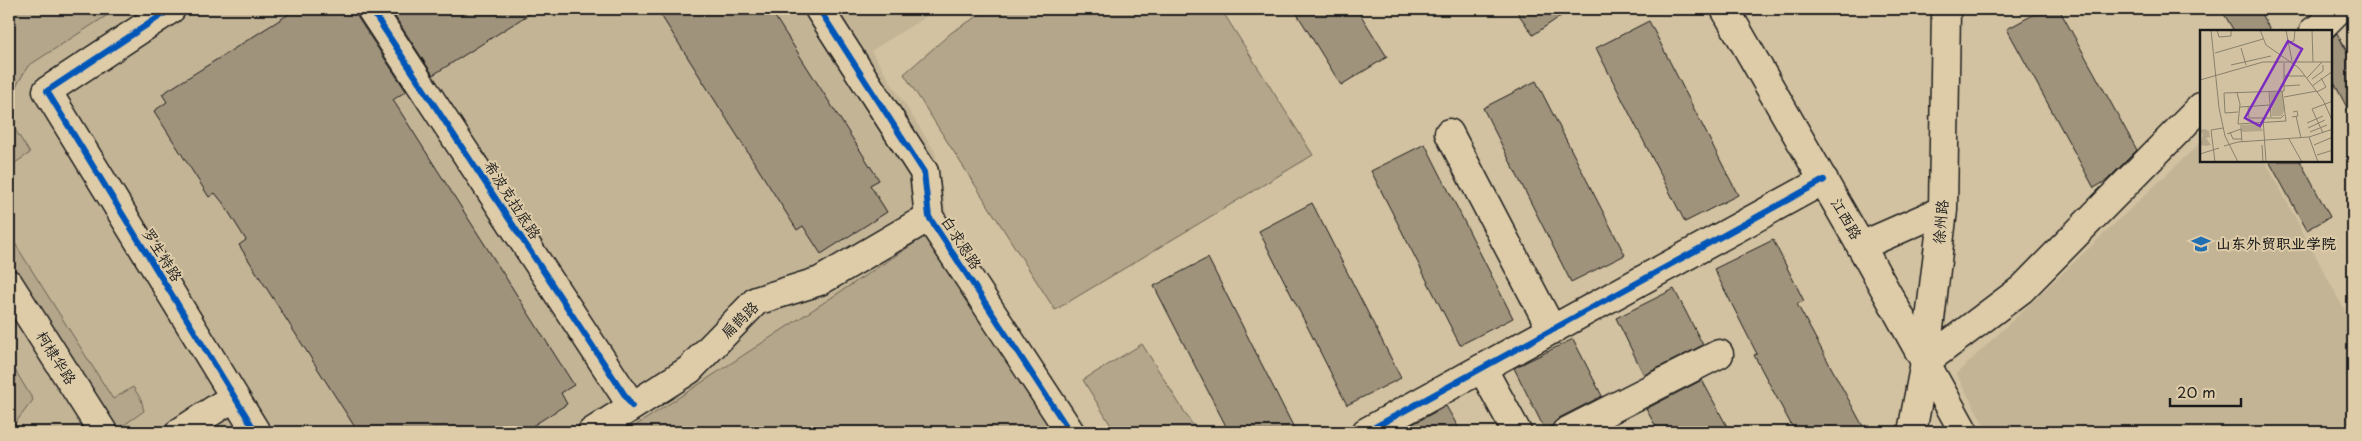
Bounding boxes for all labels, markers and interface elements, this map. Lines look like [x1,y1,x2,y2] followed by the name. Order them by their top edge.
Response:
[2200,30,2332,162] inset map
[479,155,547,243] street label: 希波克拉底路
[1826,193,1869,243] street label: 江西路
[1926,198,1953,245] street label: 徐州路
[936,211,988,274] street label: 白求恩路
[138,223,189,286] street label: 罗生特路
[2216,231,2336,254] place label: 山东外贸职业学院
[2190,233,2212,255] school or university icon: 山东外贸职业学院
[715,295,763,343] street label: 扁鹊路
[32,326,83,389] street label: 柯棣华路
[2170,376,2241,408] scale bar
[2177,380,2216,403] text: 20 m

